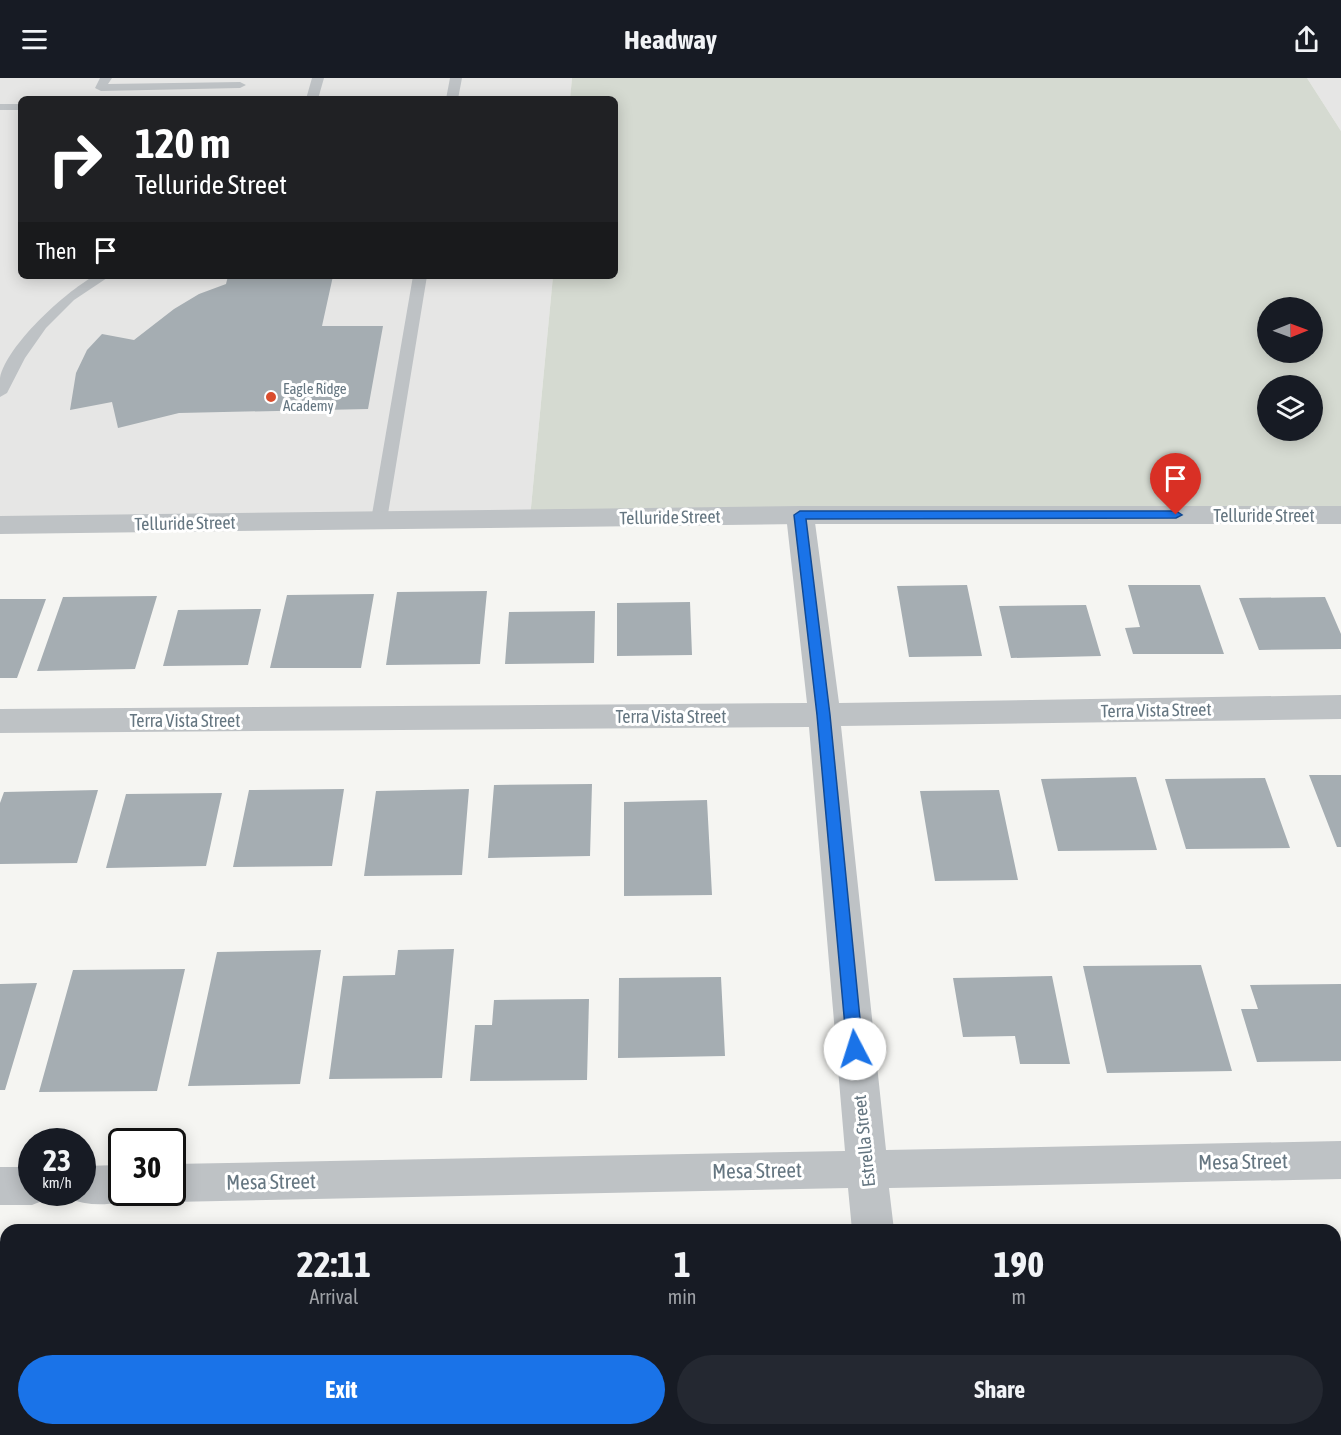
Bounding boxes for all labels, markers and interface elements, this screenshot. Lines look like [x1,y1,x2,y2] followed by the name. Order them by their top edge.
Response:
[18,23,51,56] icon: menu
[1290,23,1323,56] icon: share
[624,24,717,55] text: Headway
[135,119,230,167] text: 120 m
[36,120,114,198] icon: right
[135,169,287,200] text: Telluride Street
[89,234,122,267] icon: arrive
[36,238,77,264] text: Then
[1257,297,1323,363] north arrow
[1257,297,1323,441] map controls
[1257,375,1323,441] button: layers
[283,380,347,414] place label: Eagle Ridge Academy
[264,390,278,404] marker: Eagle Ridge Academy
[1150,453,1201,515] pin
[1159,462,1192,495] icon: arrive
[1213,505,1315,526] street label: Telluride Street
[619,506,721,528] street label: Telluride Street
[134,512,236,534] street label: Telluride Street
[1100,699,1212,721] street label: Terra Vista Street
[616,706,726,727] street label: Terra Vista Street
[130,710,240,731] street label: Terra Vista Street
[823,1017,887,1081] position arrow
[849,1094,879,1188] street label: Estrella Street
[108,1128,186,1206] speed limit sign: 30
[43,1143,71,1177] text: 23
[1198,1148,1288,1174] street label: Mesa Street
[712,1157,802,1183] street label: Mesa Street
[226,1168,316,1194] street label: Mesa Street
[42,1174,72,1191] text: km/h
[297,1243,371,1285] text: 22:11
[674,1243,691,1285] text: 1
[993,1243,1044,1285] text: 190
[309,1285,358,1308] text: Arrival
[668,1285,697,1308] text: min
[1012,1285,1026,1308] text: m
[18,1355,665,1424] button: Exit
[677,1355,1323,1424] button: Share

